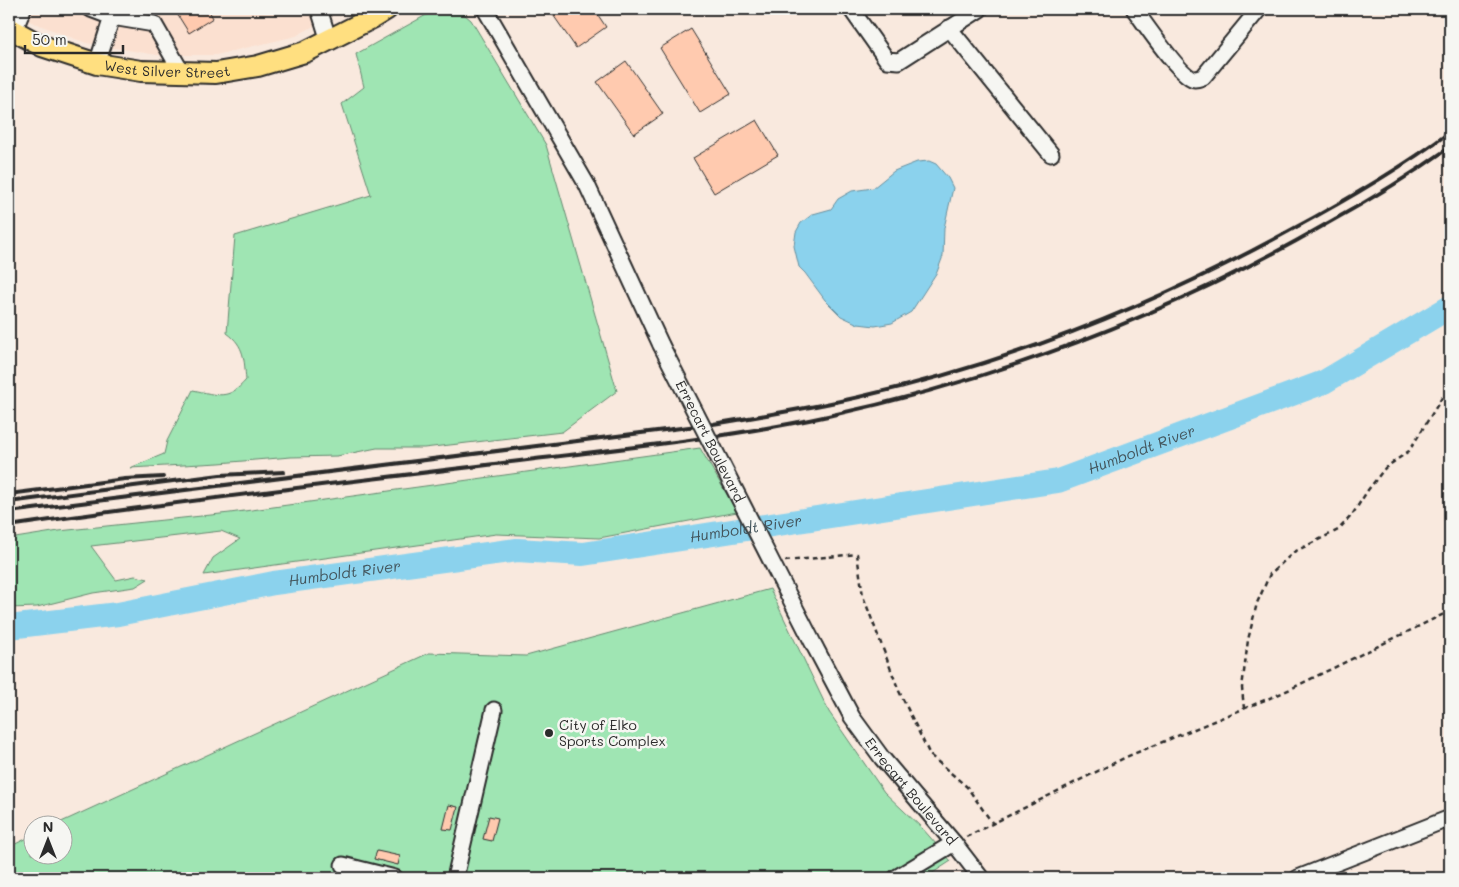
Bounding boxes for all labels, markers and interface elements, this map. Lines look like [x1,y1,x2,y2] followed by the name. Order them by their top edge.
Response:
[25,22,122,54] scale bar
[32,29,67,49] text: 50 m
[103,55,231,82] street label: West Silver Street
[672,377,750,505] street label: Errecart Boulevard
[1085,420,1198,478] water label: Humboldt River
[688,509,804,546] water label: Humboldt River
[287,555,402,590] water label: Humboldt River
[559,715,666,750] place label: City of Elko Sports Complex
[543,727,555,739] marker: City of Elko Sports Complex
[861,733,962,849] street label: Errecart Boulevard
[22,814,72,864] north arrow
[43,817,53,836] text: N

